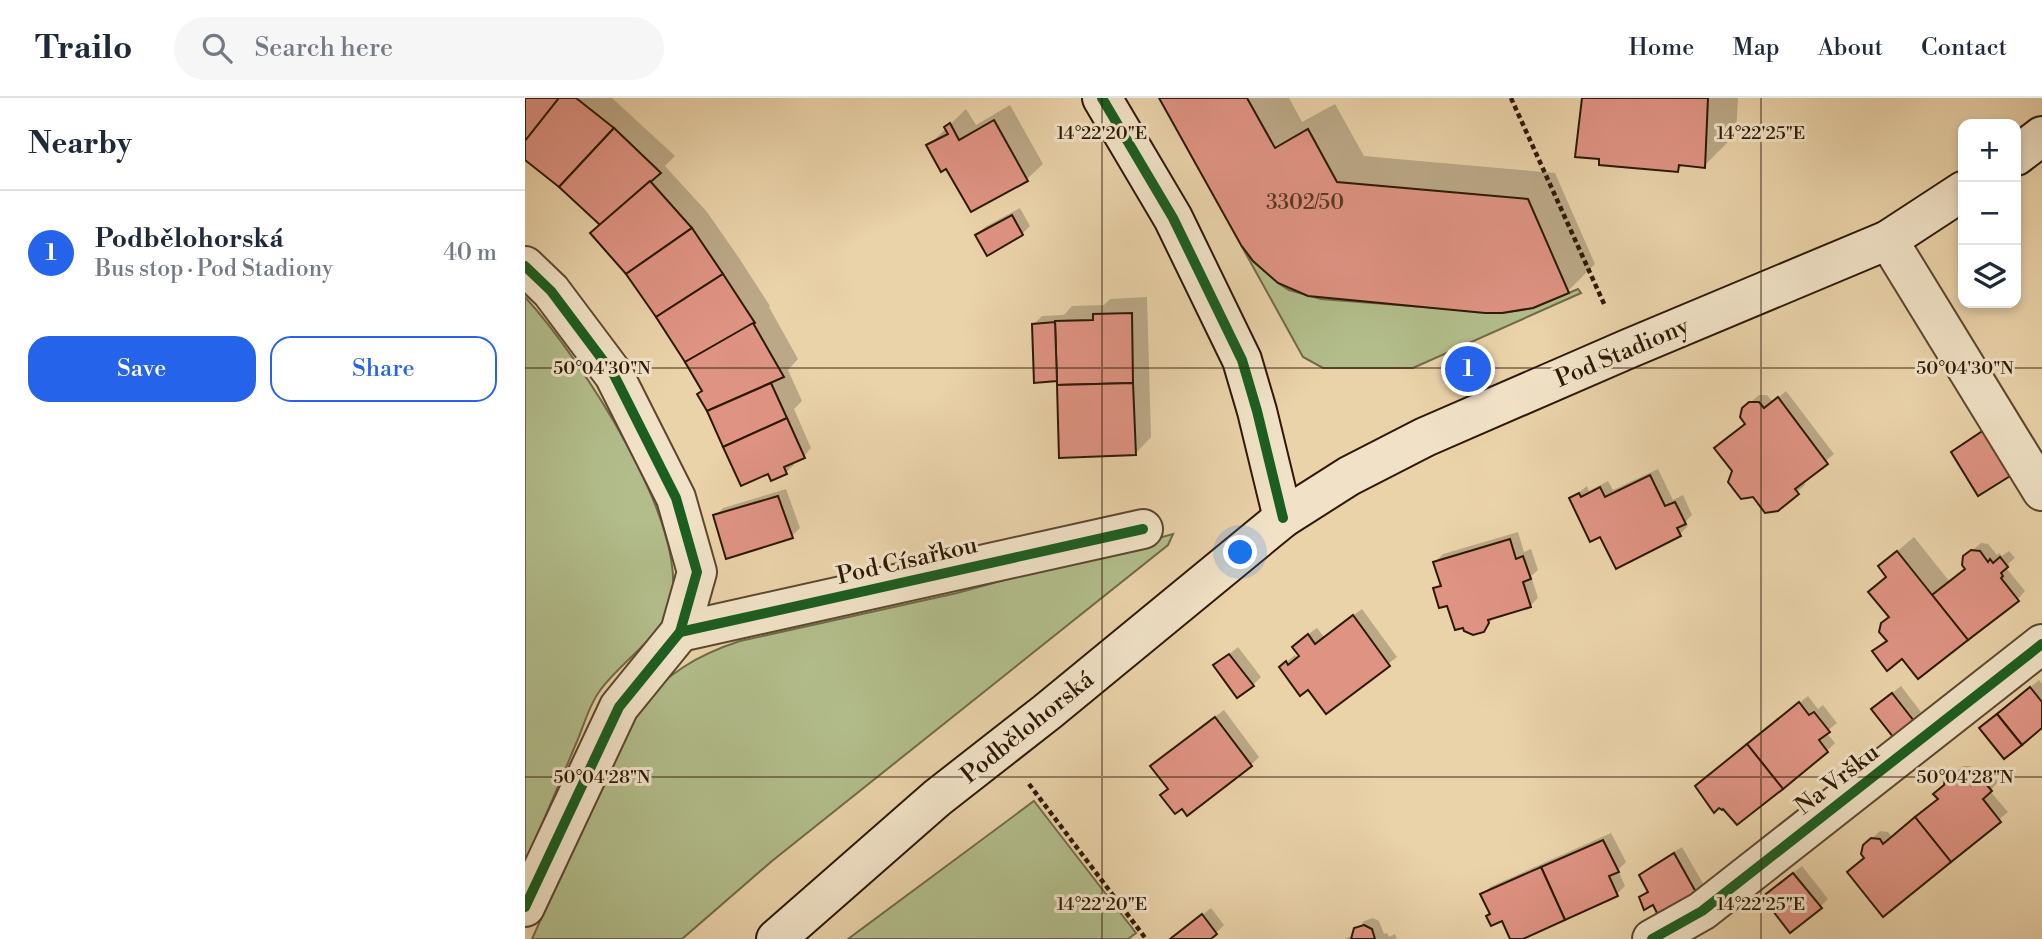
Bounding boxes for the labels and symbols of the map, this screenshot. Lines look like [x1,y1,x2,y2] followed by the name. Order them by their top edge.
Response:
[1057,122,1147,145] text: 14°22'20"E
[1717,122,1805,145] text: 14°22'25"E
[1266,190,1344,216] house number: 3302/50
[1551,311,1694,395] street label: Pod Stadiony
[1445,343,1491,395] pin: 1
[553,357,651,380] text: 50°04'30"N
[1916,357,2014,380] text: 50°04'30"N
[834,530,981,592] street label: Pod Císařkou
[1223,535,1257,569] your location
[955,664,1101,791] street label: Podbělohorská
[1790,738,1886,822] street label: Na Vršku
[554,766,651,789] text: 50°04'28"N
[1917,766,2014,789] text: 50°04'28"N
[1057,893,1147,916] text: 14°22'20"E
[1717,893,1805,916] text: 14°22'25"E

